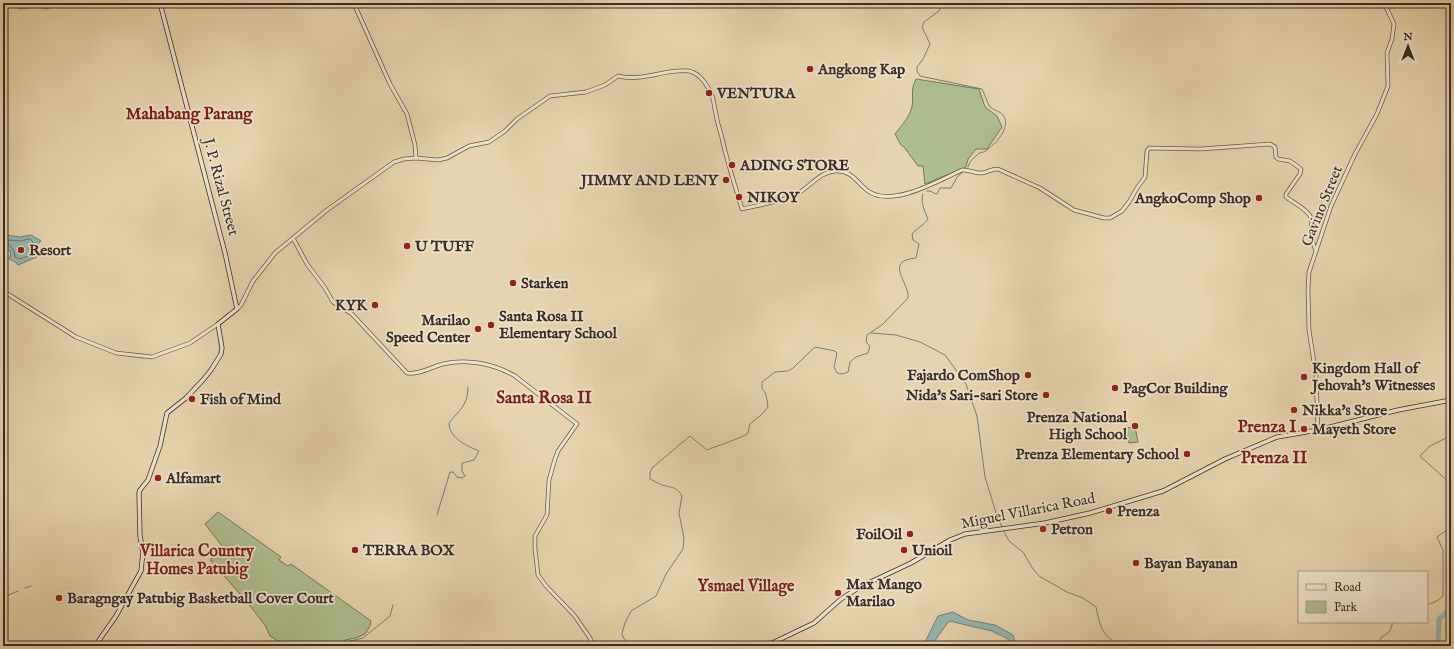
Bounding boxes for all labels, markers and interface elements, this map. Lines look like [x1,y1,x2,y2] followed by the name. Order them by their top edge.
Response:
[1388,26,1428,66] north arrow
[1402,30,1413,44] text: N
[817,60,905,79] place label: Angkong Kap
[805,64,815,74] marker: Angkong Kap
[716,84,796,103] place label: VENTURA
[704,88,714,98] marker: VENTURA
[125,104,253,125] district label: Mahabang Parang
[198,134,243,238] street label: J. P. Rizal Street
[739,156,850,175] place label: ADING STORE
[727,160,737,170] marker: ADING STORE
[1297,163,1347,249] street label: Gavino Street
[579,171,720,190] place label: JIMMY AND LENY
[721,175,731,185] marker: JIMMY AND LENY
[746,188,801,207] place label: NIKOY
[1134,189,1251,208] place label: AngkoComp Shop
[734,192,744,202] marker: NIKOY
[1254,193,1264,203] marker: AngkoComp Shop
[414,237,474,256] place label: U TUFF
[29,241,72,260] place label: Resort
[402,241,412,251] marker: U TUFF
[16,245,26,255] marker: Resort
[521,274,569,293] place label: Starken
[508,278,518,288] marker: Starken
[335,296,368,315] place label: KYK
[370,300,380,310] marker: KYK
[499,307,618,343] place label: Santa Rosa II Elementary School
[386,311,470,347] place label: Marilao Speed Center
[486,320,496,330] marker: Santa Rosa II Elementary School
[473,324,483,334] marker: Marilao Speed Center
[1310,359,1436,395] place label: Kingdom Hall of Jehovah's Witnesses
[907,366,1020,385] place label: Fajardo ComShop
[1023,370,1033,380] marker: Fajardo ComShop
[1299,372,1309,382] marker: Kingdom Hall of Jehovah's Witnesses
[1123,379,1229,398] place label: PagCor Building
[1110,383,1120,393] marker: PagCor Building
[905,386,1038,405] place label: Nida's Sari-sari Store
[496,388,593,409] district label: Santa Rosa II
[200,390,282,409] place label: Fish of Mind
[1041,390,1051,400] marker: Nida's Sari-sari Store
[187,394,197,404] marker: Fish of Mind
[1301,401,1387,420] place label: Nikka's Store
[1289,405,1299,415] marker: Nikka's Store
[1027,408,1128,444] place label: Prenza National High School
[1237,417,1297,438] district label: Prenza I
[1312,420,1396,439] place label: Mayeth Store
[1130,421,1140,431] marker: Prenza National High School
[1299,424,1309,434] marker: Mayeth Store
[1015,445,1180,464] place label: Prenza Elementary School
[1241,448,1308,469] district label: Prenza II
[1182,449,1192,459] marker: Prenza Elementary School
[165,469,222,488] place label: Alfamart
[153,473,163,483] marker: Alfamart
[959,488,1098,533] street label: Miguel Villarica Road
[1117,502,1160,521] place label: Prenza
[1104,506,1114,516] marker: Prenza
[1051,520,1093,539] place label: Petron
[1038,524,1048,534] marker: Petron
[856,525,903,544] place label: FoilOil
[905,529,915,539] marker: FoilOil
[362,541,455,560] place label: TERRA BOX
[911,541,953,560] place label: Unioil
[139,542,255,580] district label: Villarica Country Homes Patubig
[350,545,360,555] marker: TERRA BOX
[899,545,909,555] marker: Unioil
[1144,554,1238,573] place label: Bayan Bayanan
[1131,558,1141,568] marker: Bayan Bayanan
[1298,571,1428,623] legend
[846,575,922,611] place label: Max Mango Marilao
[698,577,795,597] district label: Ysmael Village
[1334,580,1362,595] text: Road
[833,588,843,598] marker: Max Mango Marilao
[67,589,335,608] place label: Baragngay Patubig Basketball Cover Court
[54,593,64,603] marker: Baragngay Patubig Basketball Cover Court
[1334,600,1357,615] text: Park

